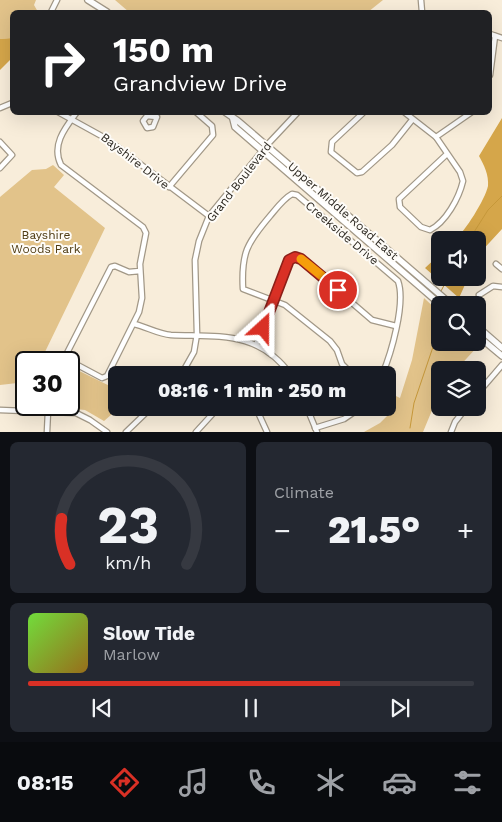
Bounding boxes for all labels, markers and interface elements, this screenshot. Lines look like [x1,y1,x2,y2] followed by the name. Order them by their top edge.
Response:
[113,29,214,71] text: 150 m
[30,30,95,95] icon: right
[113,71,287,96] text: Grandview Drive
[98,130,172,192] street label: Bayshire Drive
[204,139,274,225] street label: Grand Boulevard
[285,159,401,263] street label: Upper Middle Road East
[303,198,382,268] street label: Creekside Drive
[11,228,81,256] park label: Bayshire Woods Park
[431,231,486,416] map controls
[431,231,486,286] button: sound
[317,269,359,311] pin
[324,276,352,304] icon: arrive
[431,296,486,351] button: search
[236,301,288,353] position arrow
[15,351,80,416] speed limit sign: 30
[431,361,486,416] button: layers
[158,379,346,402] text: 08:16 · 1 min · 250 m
[274,483,334,502] text: Climate
[97,495,159,556] text: 23
[328,508,420,552] text: 21.5°
[274,514,291,547] text: −
[457,514,474,547] text: +
[105,552,151,573] text: km/h
[103,622,195,645] text: Slow Tide
[103,645,160,664] text: Marlow
[88,694,116,722] icon: previous
[237,694,265,722] icon: pause
[386,694,414,722] icon: next
[107,765,142,800] icon: directions
[176,765,211,800] icon: music
[244,765,279,800] icon: phone
[313,765,348,800] icon: climate
[382,765,417,800] icon: car
[450,765,485,800] icon: filters
[17,770,74,795] text: 08:15

